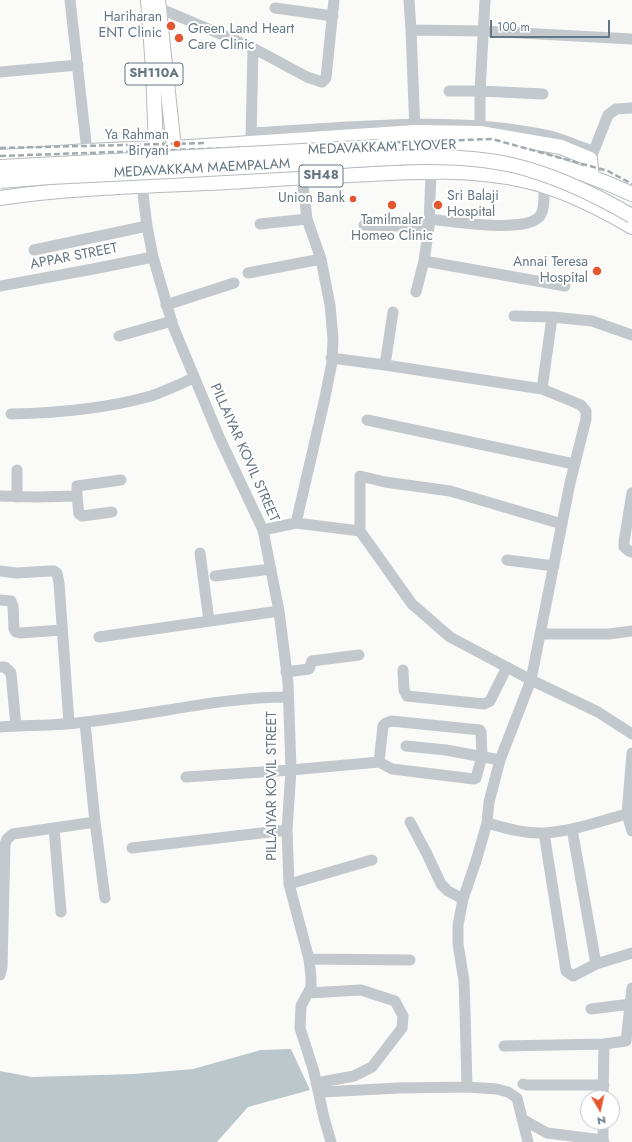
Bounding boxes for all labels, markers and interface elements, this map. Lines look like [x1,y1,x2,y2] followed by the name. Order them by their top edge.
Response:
[99,10,162,42] place label: Hariharan ENT Clinic
[492,12,612,38] scale bar
[497,18,530,36] text: 100 m
[165,20,177,32] marker: Hariharan ENT Clinic
[188,22,294,54] place label: Green Land Heart Care Clinic
[173,32,185,44] marker: Green Land Heart Care Clinic
[125,63,183,85] road number: SH110A
[105,128,169,160] place label: Ya Rahman Biryani
[307,137,457,159] street label: MEDAVAKKAM FLYOVER
[172,139,182,149] marker: Ya Rahman Biryani
[113,156,291,182] street label: MEDAVAKKAM MAEMPALAM
[299,165,343,187] road number: SH48
[447,189,499,222] place label: Sri Balaji Hospital
[278,191,345,207] place label: Union Bank
[348,194,358,204] marker: Union Bank
[386,199,398,211] marker: Tamilmalar Homeo Clinic
[432,199,444,211] marker: Sri Balaji Hospital
[351,213,433,246] place label: Tamilmalar Homeo Clinic
[29,240,119,274] street label: APPAR STREET
[513,255,588,288] place label: Annai Teresa Hospital
[591,265,603,277] marker: Annai Teresa Hospital
[206,381,282,525] street label: PILLAIYAR KOVIL STREET
[265,711,281,861] street label: PILLAIYAR KOVIL STREET
[580,1090,620,1130] north arrow
[596,1112,607,1129] text: N

